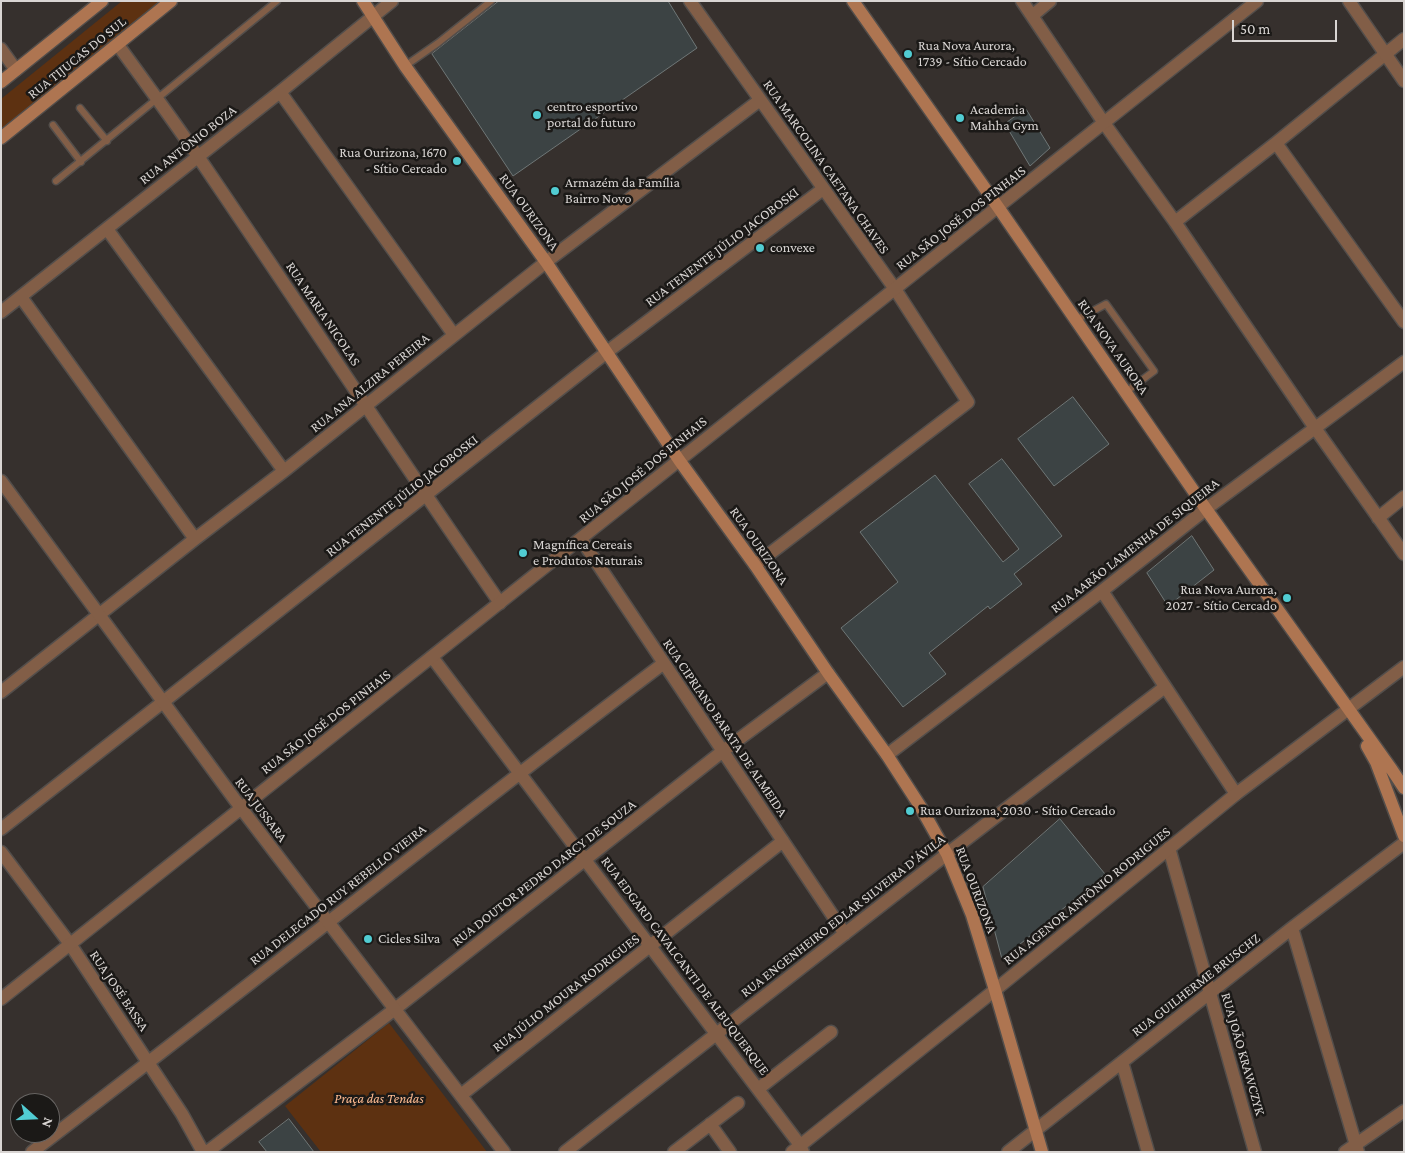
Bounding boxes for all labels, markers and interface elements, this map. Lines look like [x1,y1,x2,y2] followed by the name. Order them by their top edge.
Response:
[1235,10,1340,42] scale bar
[25,13,129,103] street label: RUA TIJUCAS DO SUL
[1240,21,1270,37] text: 50 m
[918,38,1027,70] place label: Rua Nova Aurora, 1739 - Sítio Cercado
[902,48,914,60] marker: Rua Nova Aurora, 1739 - Sítio Cercado
[759,77,893,257] street label: RUA MARCOLINA CAETANA CHAVES
[547,99,638,132] place label: centro esportivo portal do futuro
[136,102,240,188] street label: RUA ANTÔNIO BOZA
[970,102,1039,134] place label: Academia Mahha Gym
[531,109,543,121] marker: centro esportivo portal do futuro
[954,112,966,124] marker: Academia Mahha Gym
[339,145,447,178] place label: Rua Ourizona, 1670 - Sítio Cercado
[451,155,463,167] marker: Rua Ourizona, 1670 - Sítio Cercado
[893,162,1029,274] street label: RUA SÃO JOSÉ DOS PINHAIS
[495,170,563,254] street label: RUA OURIZONA
[565,175,680,208] place label: Armazém da Família Bairro Novo
[642,184,802,310] street label: RUA TENENTE JÚLIO JACOBOSKI
[549,185,561,197] marker: Armazém da Família Bairro Novo
[770,240,815,256] place label: convexe
[754,242,766,254] marker: convexe
[282,259,364,369] street label: RUA MARIA NICOLAS
[1074,296,1152,398] street label: RUA NOVA AURORA
[307,330,433,436] street label: RUA ANA ALZIRA PEREIRA
[575,413,711,527] street label: RUA SÃO JOSÉ DOS PINHAIS
[323,431,481,561] street label: RUA TENENTE JÚLIO JACOBOSKI
[1047,475,1223,617] street label: RUA AARÃO LAMENHA DE SIQUEIRA
[726,504,792,588] street label: RUA OURIZONA
[533,537,643,570] place label: Magnífica Cereais e Produtos Naturais
[517,547,529,559] marker: Magnífica Cereais e Produtos Naturais
[1166,582,1277,614] place label: Rua Nova Aurora, 2027 - Sítio Cercado
[1281,592,1293,604] marker: Rua Nova Aurora, 2027 - Sítio Cercado
[659,636,791,820] street label: RUA CIPRIANO BARATA DE ALMEIDA
[258,666,394,778] street label: RUA SÃO JOSÉ DOS PINHAIS
[231,774,291,846] street label: RUA JUSSARA
[449,796,639,950] street label: RUA DOUTOR PEDRO DARCY DE SOUZA
[920,803,1115,819] place label: Rua Ourizona, 2030 - Sítio Cercado
[904,805,916,817] marker: Rua Ourizona, 2030 - Sítio Cercado
[247,821,429,969] street label: RUA DELEGADO RUY REBELLO VIEIRA
[1000,823,1174,969] street label: RUA AGENOR ANTÔNIO RODRIGUES
[738,831,948,1001] street label: RUA ENGENHEIRO EDLAR SILVEIRA D'ÁVILA
[952,844,1000,936] street label: RUA OURIZONA
[597,853,773,1079] street label: RUA EDGARD CAVALCANTI DE ALBUQUERQUE
[489,930,643,1056] street label: RUA JÚLIO MOURA RODRIGUES
[1129,930,1263,1040] street label: RUA GUILHERME BRUSCHZ
[378,931,440,947] place label: Cicles Silva
[362,933,374,945] marker: Cicles Silva
[86,947,152,1035] street label: RUA JOSÉ BASSA
[1217,991,1269,1117] street label: RUA JOÃO KRAWCZYK
[334,1091,424,1107] park label: Praça das Tendas
[10,1093,60,1143] north arrow
[39,1116,57,1130] text: N

